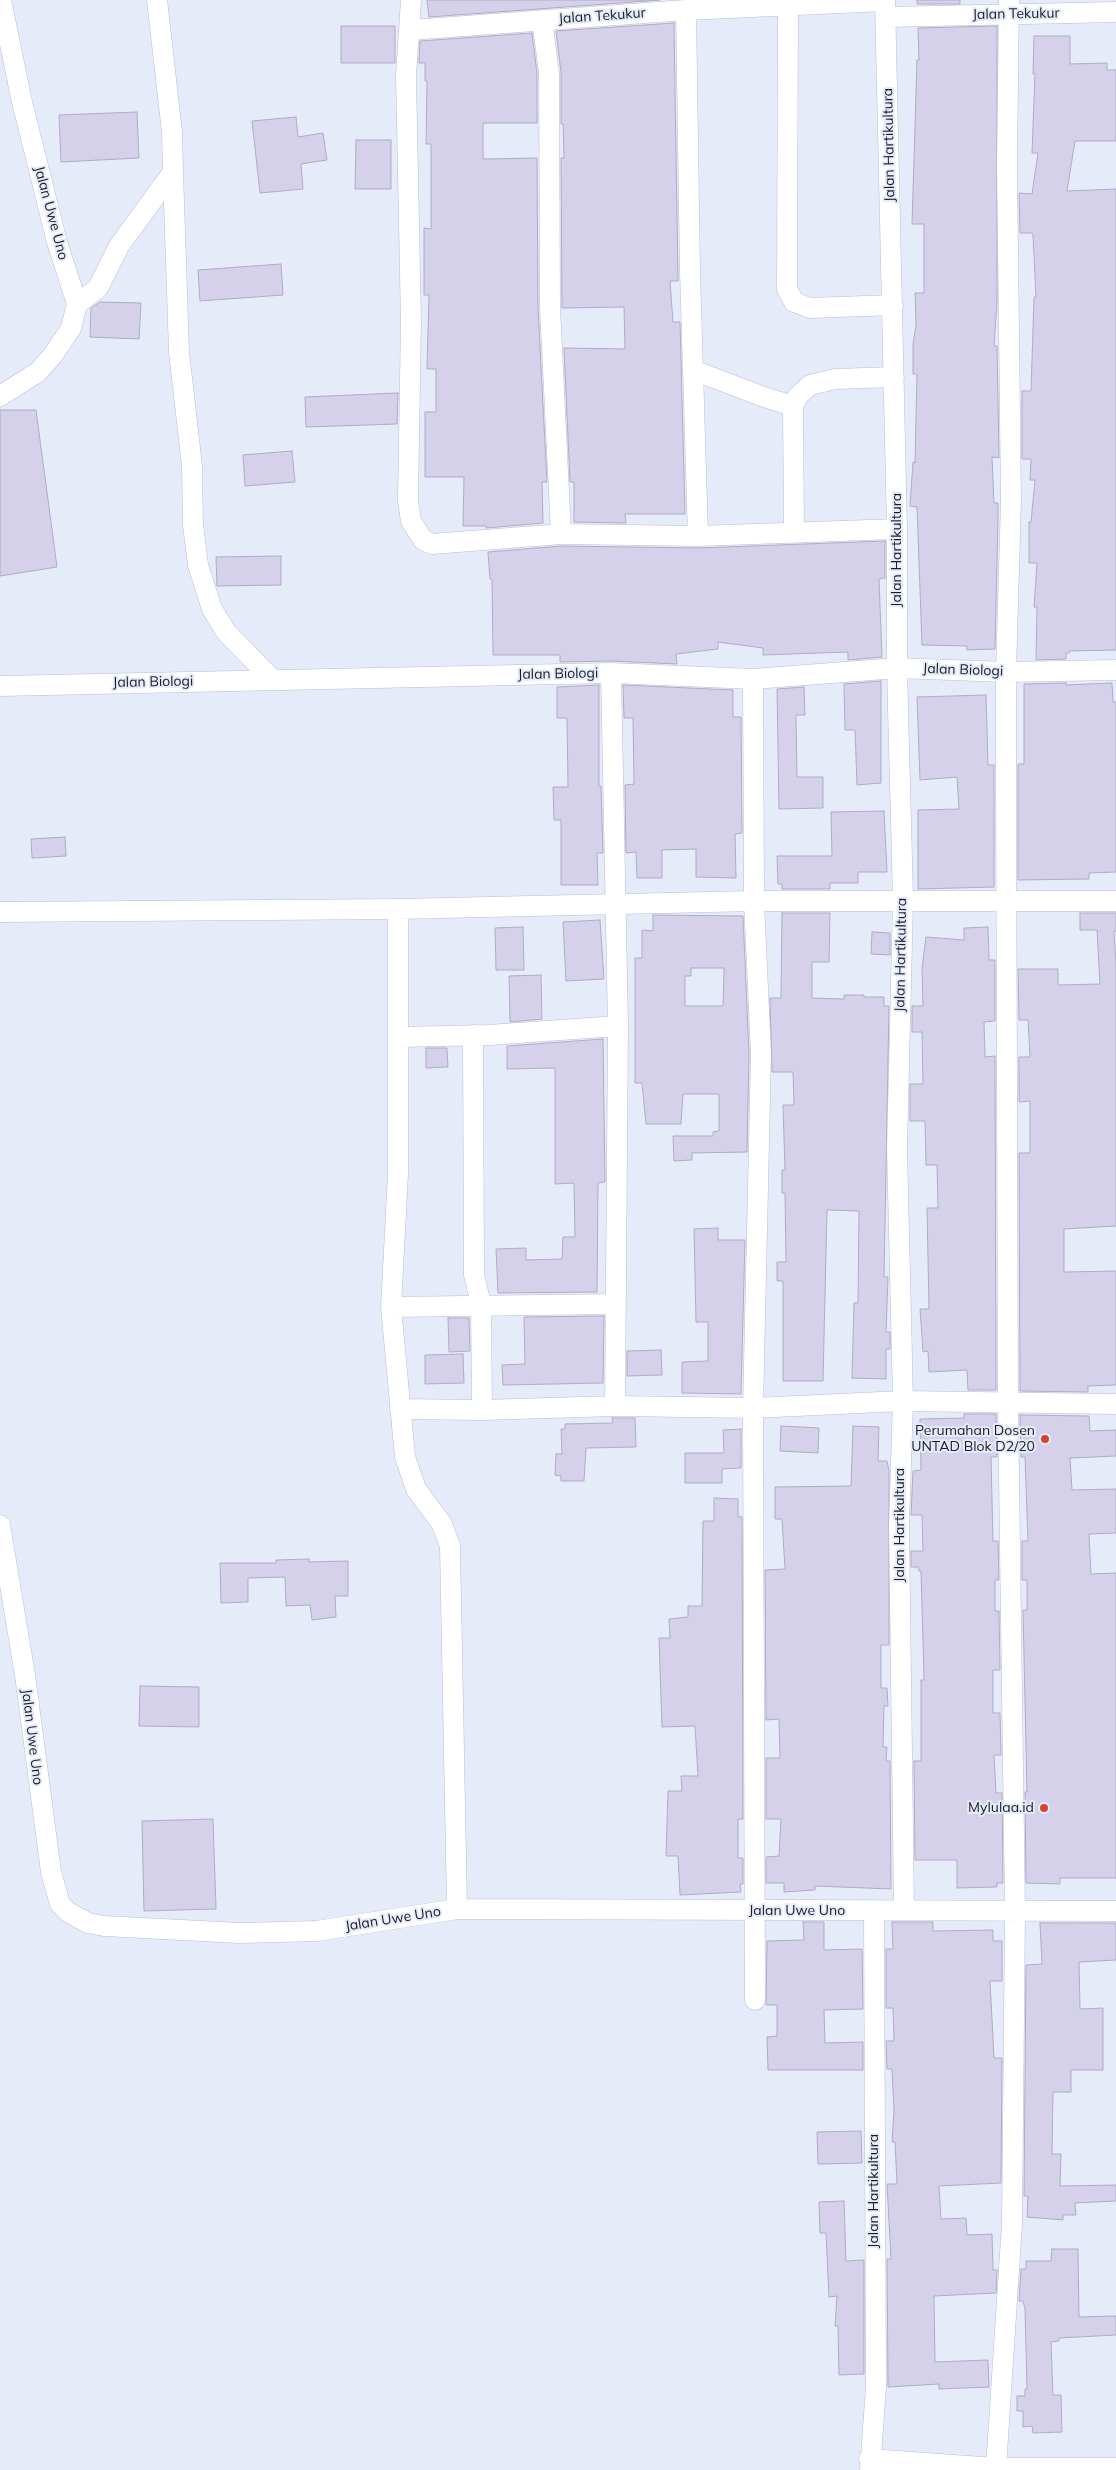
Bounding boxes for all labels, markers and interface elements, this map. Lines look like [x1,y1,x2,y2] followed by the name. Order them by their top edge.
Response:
[558,5,646,27] street label: Jalan Tekukur
[972,5,1060,23] street label: Jalan Tekukur
[880,88,898,202] street label: Jalan Hartikultura
[30,164,72,262] street label: Jalan Uwe Uno
[889,493,905,607] street label: Jalan Hartikultura
[922,660,1004,680] street label: Jalan Biologi
[518,665,598,683] street label: Jalan Biologi
[113,673,193,691] street label: Jalan Biologi
[892,898,910,1012] street label: Jalan Hartikultura
[911,1423,1035,1455] place label: Perumahan Dosen UNTAD Blok D2/20
[1039,1433,1051,1445] marker: Perumahan Dosen UNTAD Blok D2/20
[892,1468,908,1582] street label: Jalan Hartikultura
[18,1688,46,1786] street label: Jalan Uwe Uno
[968,1800,1034,1816] place label: Mylulaa.id
[1038,1802,1050,1814] marker: Mylulaa.id
[344,1903,442,1935] street label: Jalan Uwe Uno
[749,1903,845,1919] street label: Jalan Uwe Uno
[866,2134,882,2248] street label: Jalan Hartikultura

